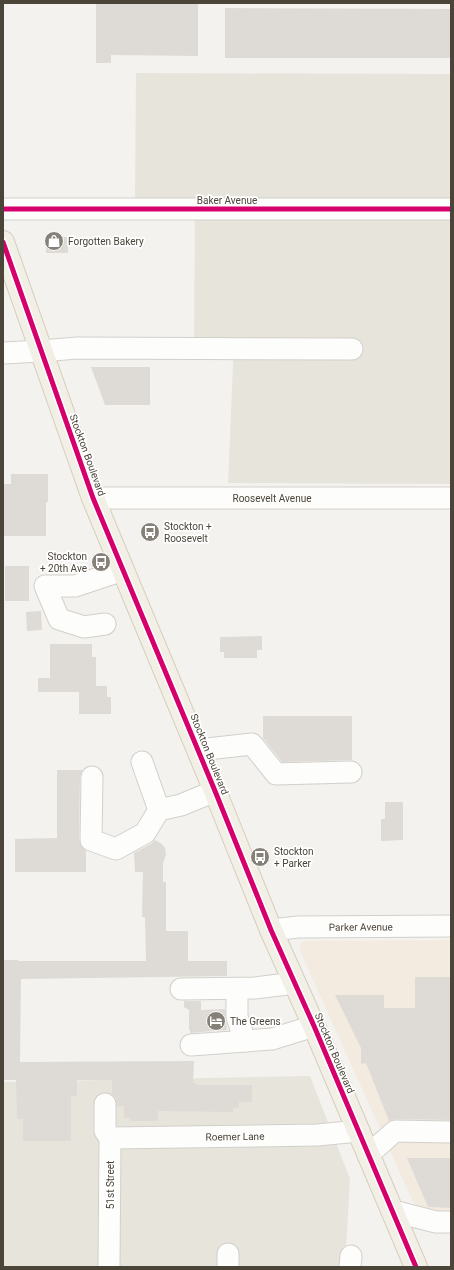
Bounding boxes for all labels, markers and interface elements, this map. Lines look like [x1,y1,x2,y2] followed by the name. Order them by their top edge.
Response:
[197,195,257,206] street label: Baker Avenue
[43,230,65,252] shop icon: Forgotten Bakery
[68,236,144,247] place label: Forgotten Bakery
[68,413,107,498] street label: Stockton Boulevard
[232,493,312,504] street label: Roosevelt Avenue
[139,521,161,543] bus stop icon: Stockton + Roosevelt
[164,521,212,544] place label: Stockton + Roosevelt
[40,551,87,574] place label: Stockton + 20th Ave
[90,551,112,573] bus stop icon: Stockton + 20th Ave
[188,712,231,796] street label: Stockton Boulevard
[249,846,271,868] bus stop icon: Stockton + Parker
[274,846,314,869] place label: Stockton + Parker
[329,921,393,933] street label: Parker Avenue
[205,1010,227,1032] hotel icon: The Greens
[313,1011,356,1095] street label: Stockton Boulevard
[230,1016,281,1027] place label: The Greens
[205,1131,264,1143] street label: Roemer Lane
[105,1161,116,1209] street label: 51st Street

